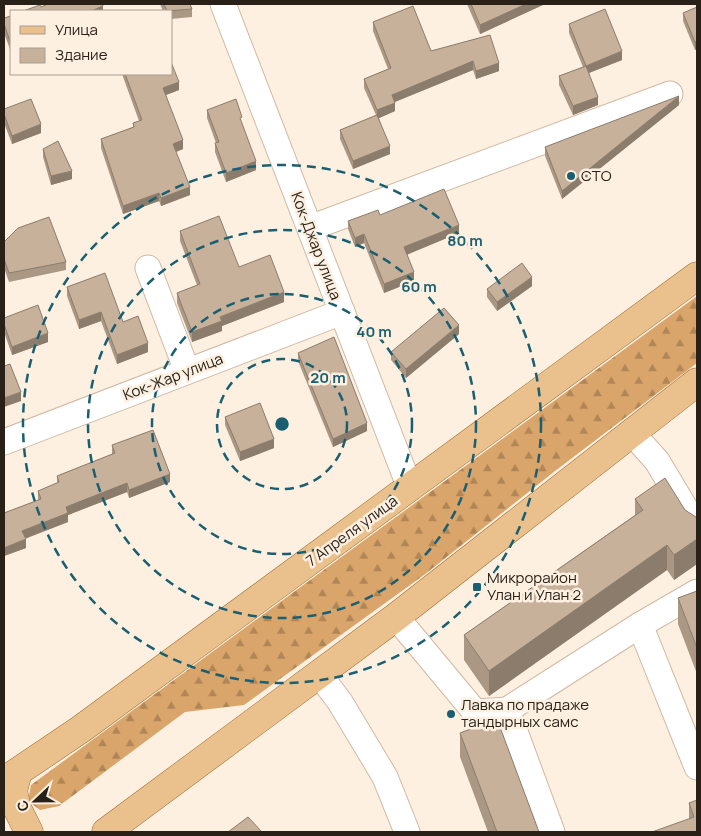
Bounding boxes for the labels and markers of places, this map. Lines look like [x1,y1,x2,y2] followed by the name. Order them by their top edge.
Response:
[581,165,612,186] place label: СТО
[565,170,577,182] marker: СТО
[273,415,291,433] centre of rings
[487,567,581,605] place label: Микрорайон Улан и Улан 2
[471,581,483,593] marker: Микрорайон Улан и Улан 2
[461,694,589,732] place label: Лавка по прадаже тандырных самс
[445,708,457,720] marker: Лавка по прадаже тандырных самс

